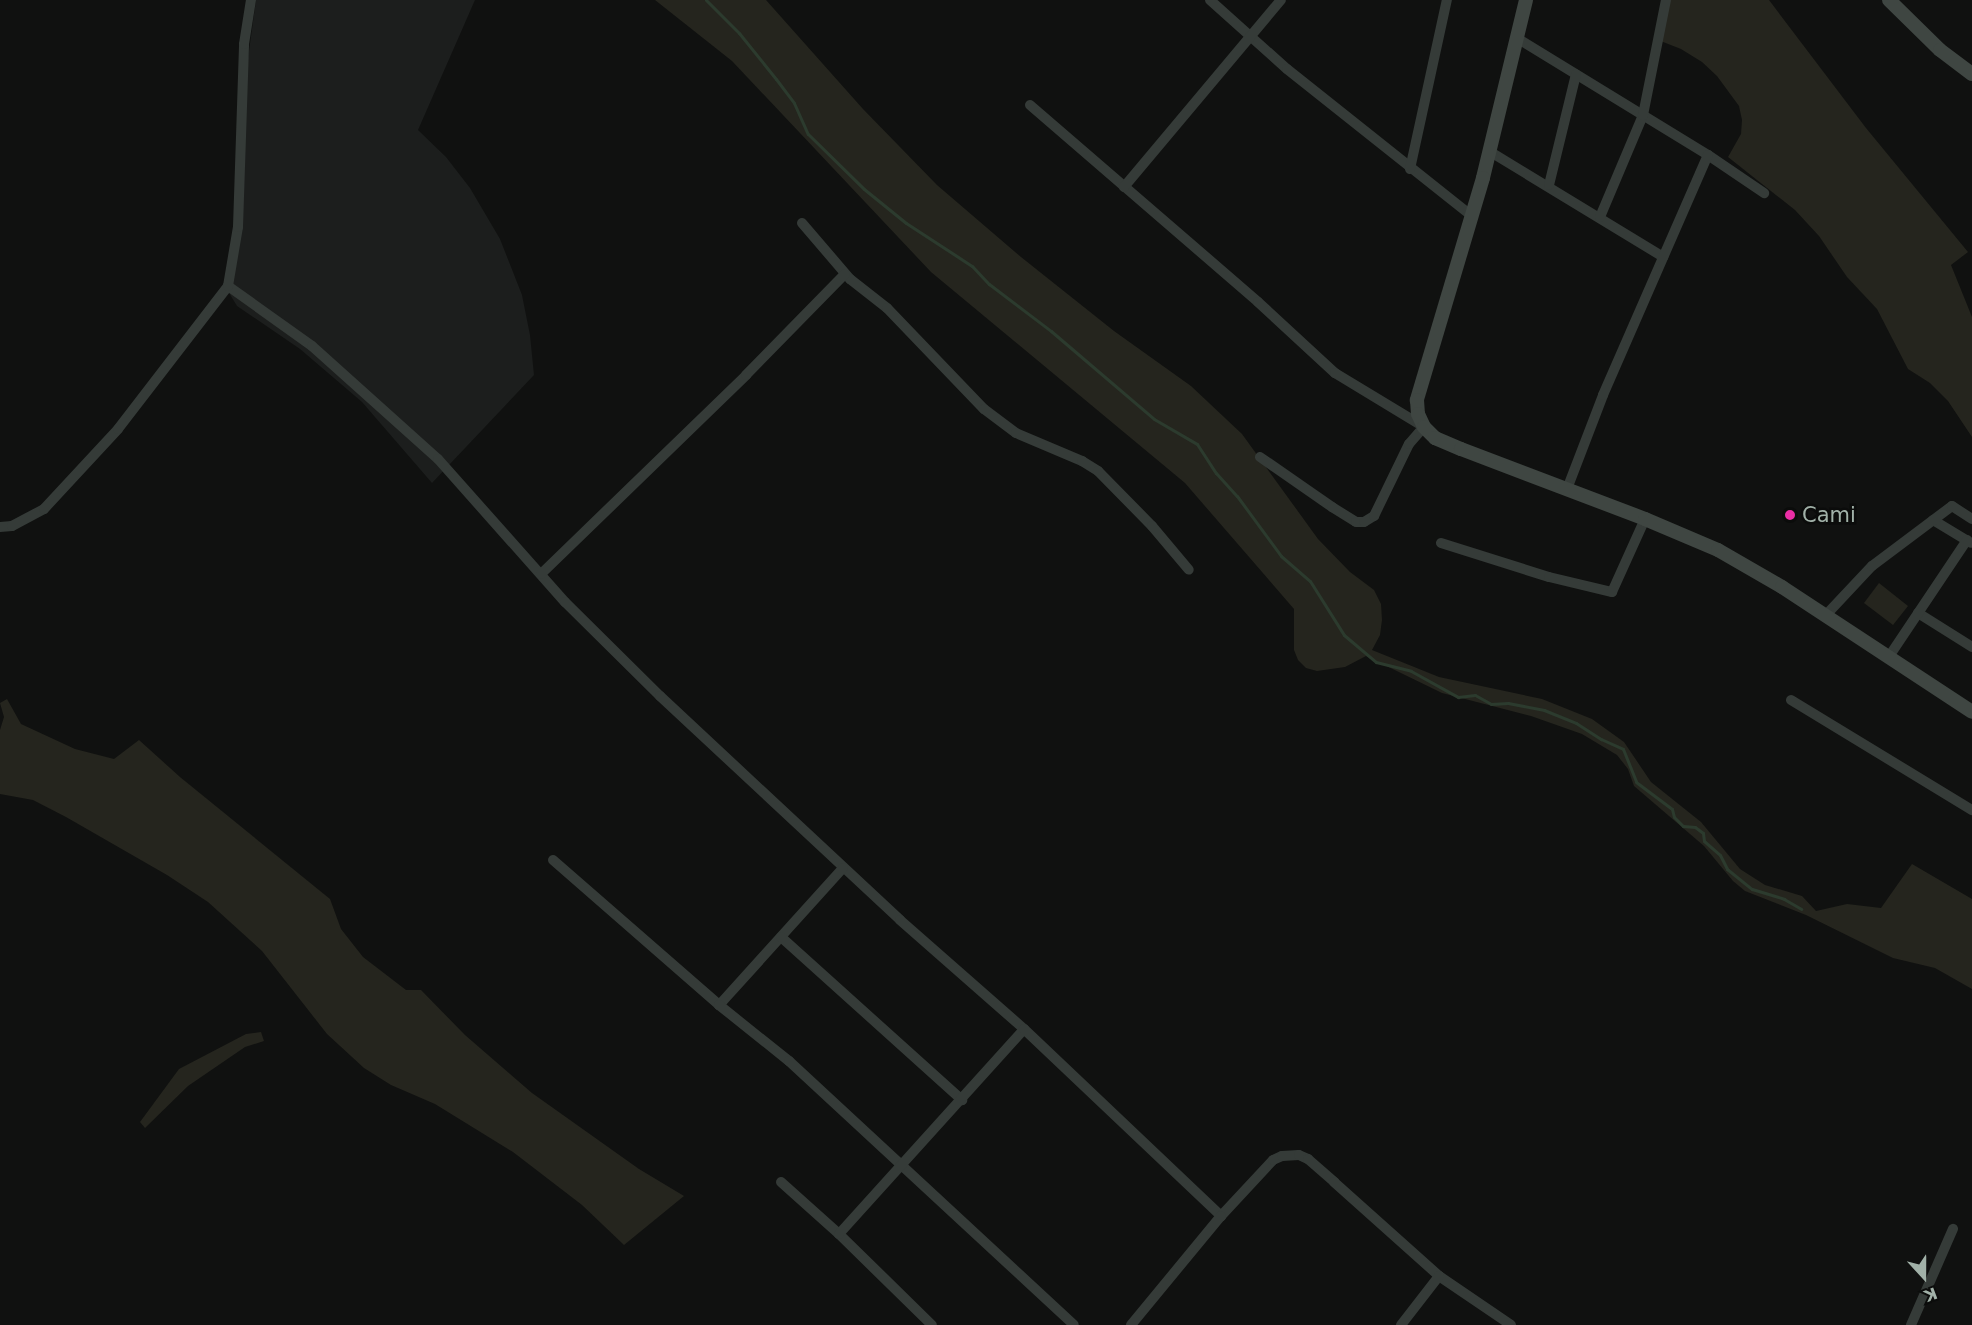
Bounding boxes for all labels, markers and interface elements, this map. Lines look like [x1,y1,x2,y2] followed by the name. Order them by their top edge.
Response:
[1802,502,1856,528] place label: Cami
[1783,508,1797,522] marker: Cami
[1894,1247,1954,1307] north arrow
[1921,1283,1940,1305] text: K

